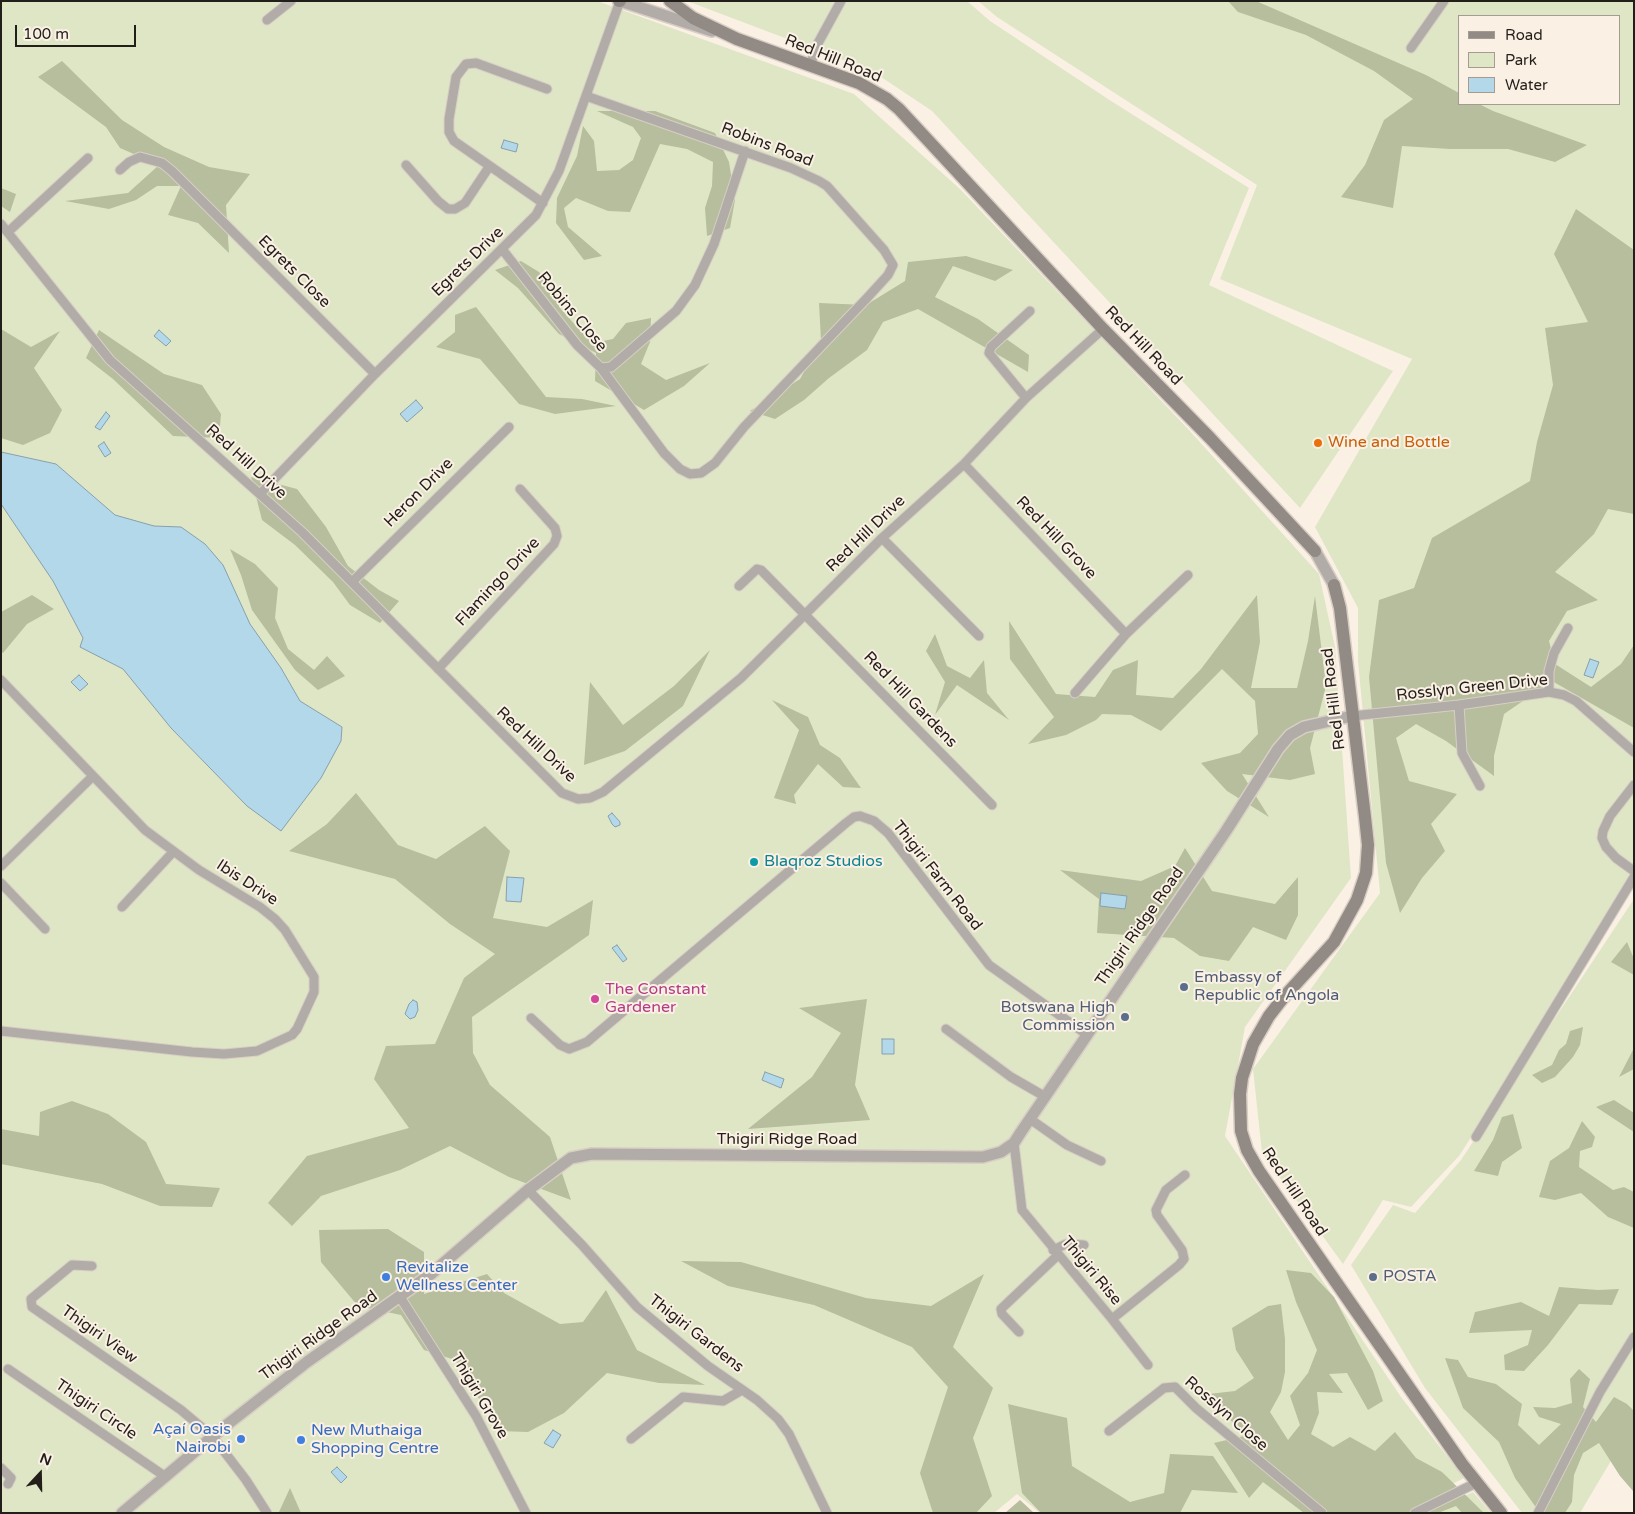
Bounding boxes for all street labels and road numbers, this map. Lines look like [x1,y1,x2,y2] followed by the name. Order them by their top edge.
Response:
[782,31,884,87] street label: Red Hill Road
[718,119,816,171] street label: Robins Road
[428,223,508,301] street label: Egrets Drive
[254,232,334,312] street label: Egrets Close
[533,268,611,356] street label: Robins Close
[1100,302,1186,390] street label: Red Hill Road
[202,421,290,503] street label: Red Hill Drive
[380,454,458,532] street label: Heron Drive
[823,492,909,576] street label: Red Hill Drive
[1012,493,1100,583] street label: Red Hill Grove
[452,534,544,630] street label: Flamingo Drive
[1318,647,1350,751] street label: Red Hill Road
[859,648,961,752] street label: Red Hill Gardens
[1395,670,1549,706] street label: Rosslyn Green Drive
[492,703,580,787] street label: Red Hill Drive
[888,817,986,935] street label: Thigiri Farm Road
[213,856,281,910] street label: Ibis Drive
[1092,864,1188,990] street label: Thigiri Ridge Road
[717,1130,857,1150] street label: Thigiri Ridge Road
[1257,1144,1331,1240] street label: Red Hill Road
[1057,1233,1125,1309] street label: Thigiri Rise
[256,1287,382,1385] street label: Thigiri Ridge Road
[645,1291,747,1377] street label: Thigiri Gardens
[57,1302,141,1368] street label: Thigiri View
[446,1350,512,1442] street label: Thigiri Grove
[1180,1372,1272,1456] street label: Rosslyn Close
[52,1376,140,1444] street label: Thigiri Circle

